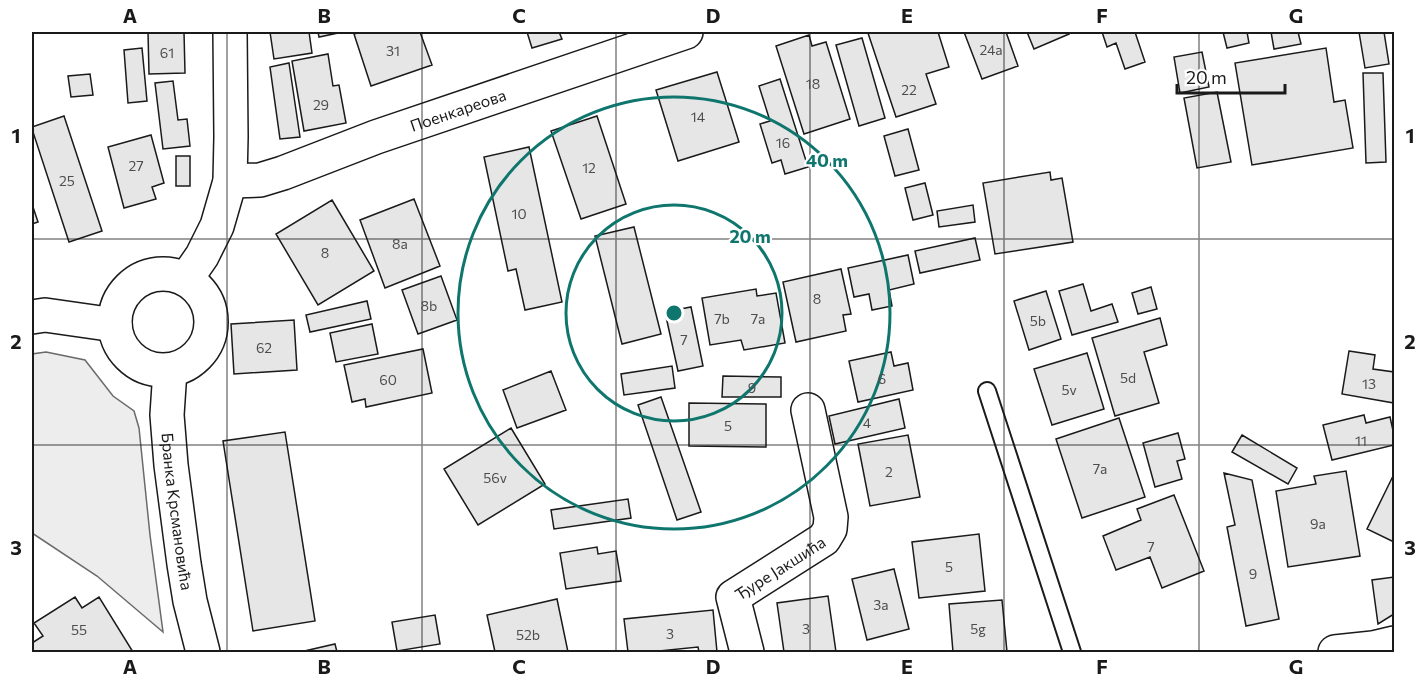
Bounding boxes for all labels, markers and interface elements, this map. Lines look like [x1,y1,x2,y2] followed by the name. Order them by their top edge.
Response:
[123,3,137,27] text: A
[317,3,331,27] text: B
[512,3,526,27] text: C
[706,3,720,27] text: D
[901,3,913,27] text: E
[1096,3,1108,27] text: F
[1289,3,1303,27] text: G
[979,41,1003,58] house number: 24a
[386,42,400,59] house number: 31
[160,44,174,61] house number: 61
[1177,57,1285,95] scale bar
[1186,66,1227,88] text: 20 m
[806,75,820,92] house number: 18
[901,81,917,98] house number: 22
[407,84,508,134] street label: Поенкареова
[313,96,329,113] house number: 29
[691,108,706,125] house number: 14
[11,123,21,147] text: 1
[1405,123,1415,147] text: 1
[776,134,790,151] house number: 16
[806,149,848,171] text: 40 m
[128,157,144,174] house number: 27
[582,159,596,176] house number: 12
[59,172,75,189] house number: 25
[511,205,527,222] house number: 10
[729,225,771,247] text: 20 m
[392,235,408,252] house number: 8a
[321,244,329,261] house number: 8
[813,290,821,307] house number: 8
[421,297,437,314] house number: 8b
[664,303,684,323] centre of rings
[714,310,730,327] house number: 7b
[751,310,765,327] house number: 7a
[1030,312,1046,329] house number: 5b
[10,329,22,353] text: 2
[1404,329,1416,353] text: 2
[680,331,688,348] house number: 7
[256,339,272,356] house number: 62
[1120,369,1136,386] house number: 5d
[878,370,886,387] house number: 6
[379,371,397,388] house number: 60
[1362,375,1376,392] house number: 13
[748,379,756,396] house number: 9
[1061,381,1077,398] house number: 5v
[863,414,872,431] house number: 4
[724,417,732,434] house number: 5
[159,432,198,591] street label: Бранка Крсмановића
[1355,432,1367,449] house number: 11
[1093,460,1107,477] house number: 7a
[885,463,893,480] house number: 2
[483,469,507,486] house number: 56v
[1310,515,1326,532] house number: 9a
[731,531,828,603] street label: Ђуре Јакшића
[10,535,22,559] text: 3
[1404,535,1416,559] text: 3
[1147,538,1155,555] house number: 7
[945,558,953,575] house number: 5
[1249,565,1257,582] house number: 9
[873,596,889,613] house number: 3a
[802,620,810,637] house number: 3
[970,620,986,637] house number: 5g
[71,621,87,638] house number: 55
[666,625,674,642] house number: 3
[516,626,540,643] house number: 52b
[123,654,137,678] text: A
[317,654,331,678] text: B
[512,654,526,678] text: C
[706,654,720,678] text: D
[901,654,913,678] text: E
[1096,654,1108,678] text: F
[1289,654,1303,678] text: G

